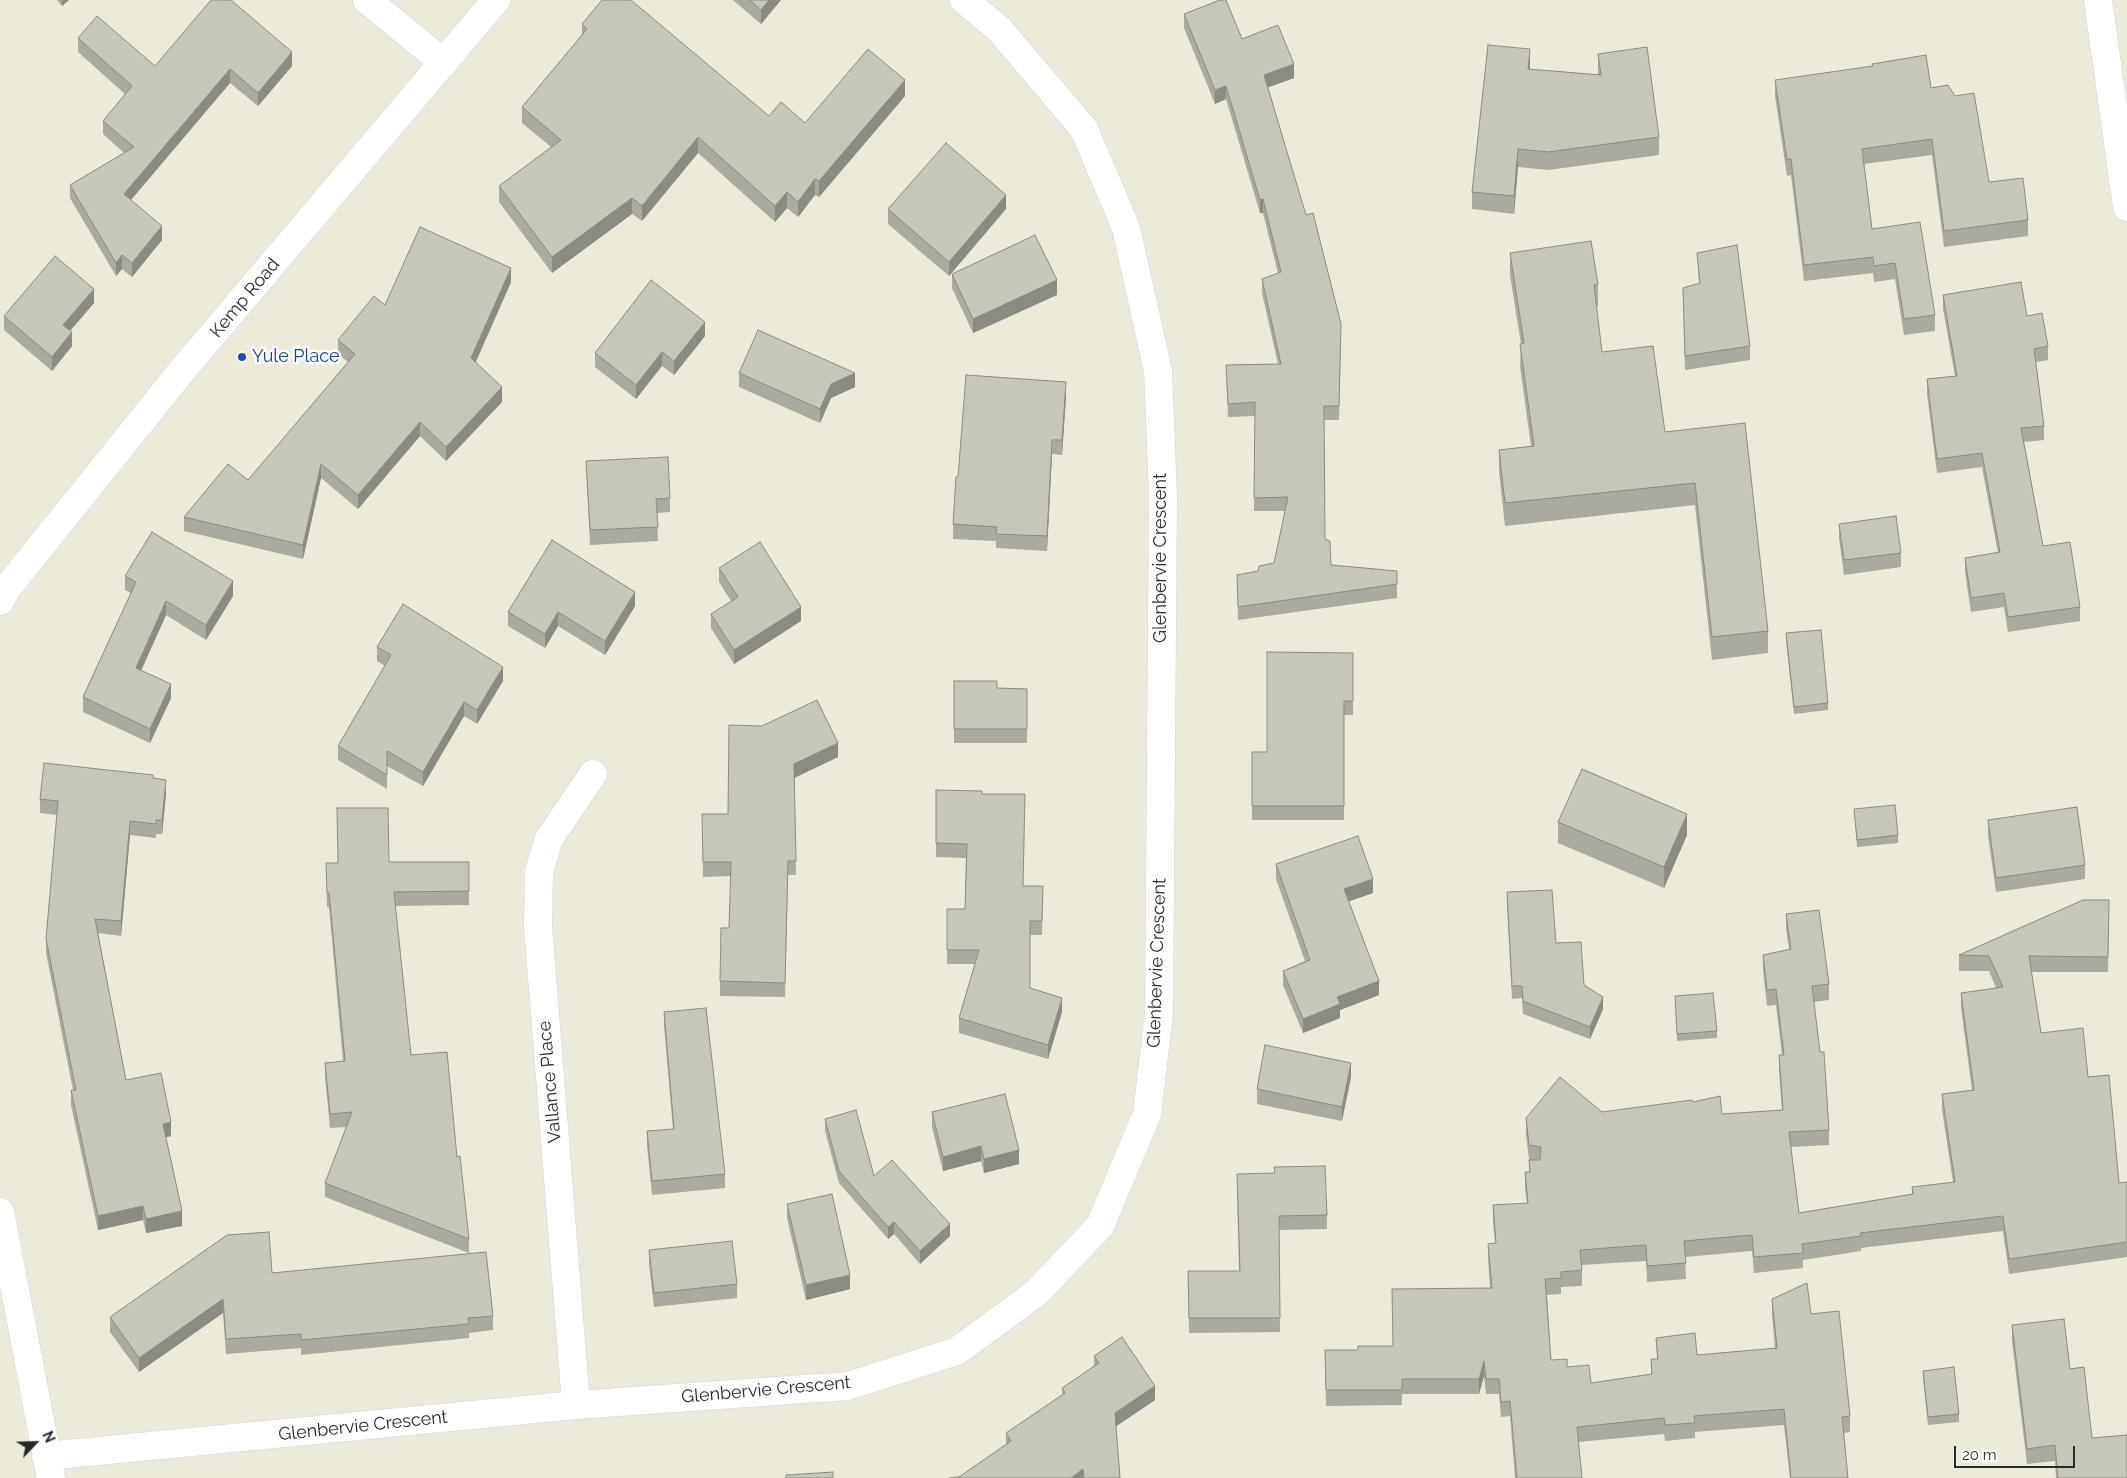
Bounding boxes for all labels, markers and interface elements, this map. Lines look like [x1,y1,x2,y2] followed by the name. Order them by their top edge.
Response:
[206,254,284,342] street label: Kemp Road
[252,346,340,368] place label: Yule Place
[236,351,248,363] marker: Yule Place
[1150,473,1172,643] street label: Glenbervie Crescent
[1143,878,1171,1048] street label: Glenbervie Crescent
[534,1020,566,1144] street label: Vallance Place
[680,1372,852,1408] street label: Glenbervie Crescent
[277,1406,449,1446] street label: Glenbervie Crescent
[10,1418,60,1468] north arrow
[39,1429,58,1445] text: N
[1957,1436,2078,1468] scale bar
[1962,1446,1997,1464] text: 20 m

